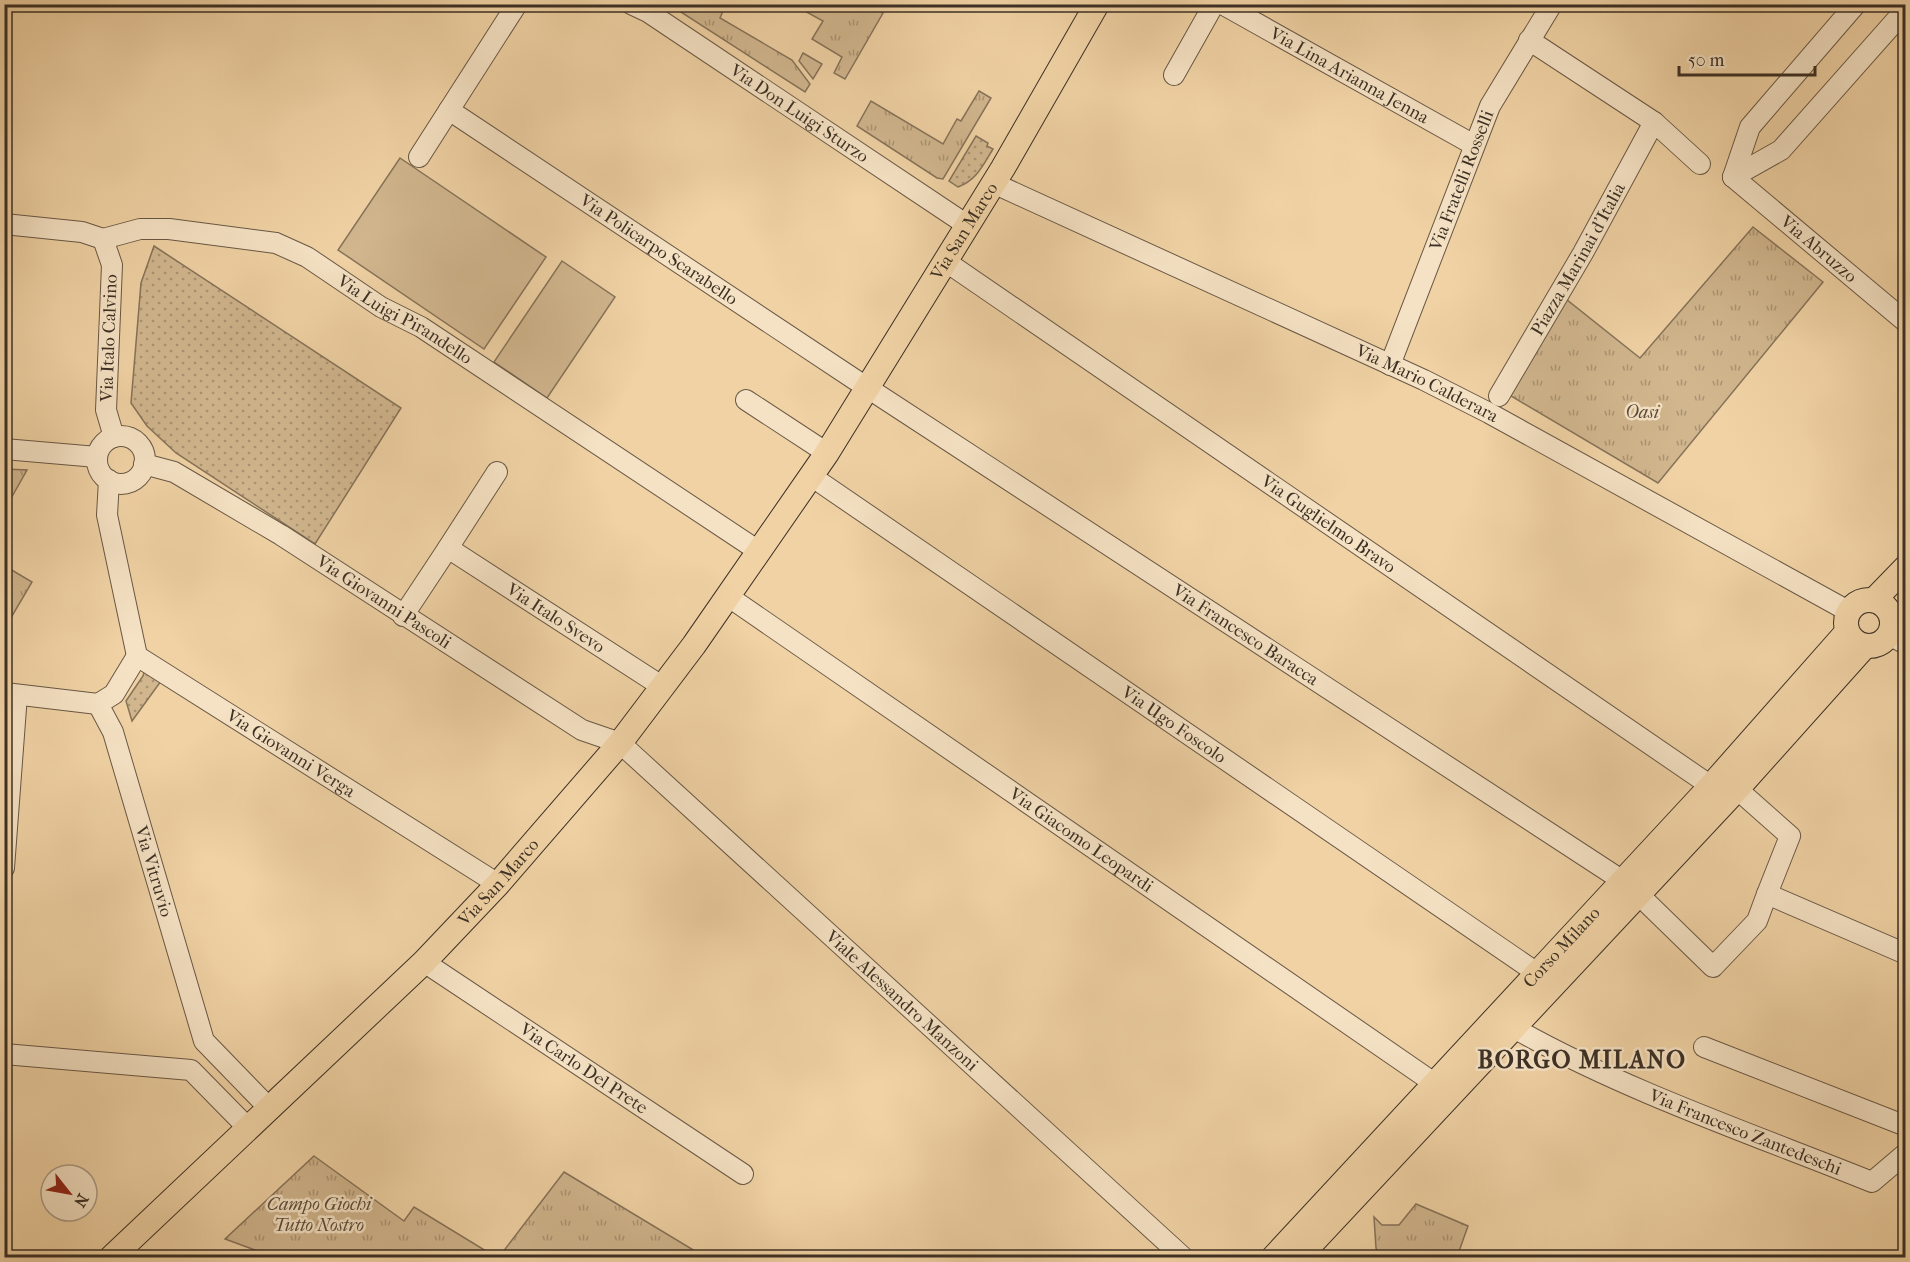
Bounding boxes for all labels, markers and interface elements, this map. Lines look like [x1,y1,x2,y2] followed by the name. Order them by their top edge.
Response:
[1265,22,1433,128] street label: Via Lina Arianna Jenna
[1679,39,1816,77] scale bar
[1688,50,1725,71] text: 50 m
[725,59,873,167] street label: Via Don Luigi Sturzo
[1424,107,1498,254] street label: Via Fratelli Rosselli
[926,178,1002,284] street label: Via San Marco
[1526,179,1630,339] street label: Piazza Marinai d'Italia
[575,189,742,309] street label: Via Policarpo Scarabello
[1776,210,1861,287] street label: Via Abruzzo
[333,270,476,369] street label: Via Luigi Pirandello
[96,274,122,403] street label: Via Italo Calvino
[1352,339,1503,427] street label: Via Mario Calderara
[1625,402,1661,423] park label: Oasi
[1256,470,1400,577] street label: Via Guglielmo Bravo
[312,550,456,653] street label: Via Giovanni Pascoli
[502,578,609,657] street label: Via Italo Svevo
[1168,579,1323,690] street label: Via Francesco Baracca
[1117,681,1230,768] street label: Via Ugo Foscolo
[222,704,360,802] street label: Via Giovanni Verga
[1005,782,1158,897] street label: Via Giacomo Leopardi
[130,822,177,919] street label: Via Vitruvio
[453,834,543,931] street label: Via San Marco
[1519,902,1604,992] street label: Corso Milano
[821,925,983,1076] street label: Viale Alessandro Manzoni
[515,1018,652,1118] street label: Via Carlo Del Prete
[1478,1046,1686,1074] district label: BORGO MILANO
[1645,1084,1845,1180] street label: Via Francesco Zantedeschi
[39,1163,99,1223] north arrow
[70,1190,93,1211] text: N
[267,1194,373,1236] park label: Campo Giochi Tutto Nostro

